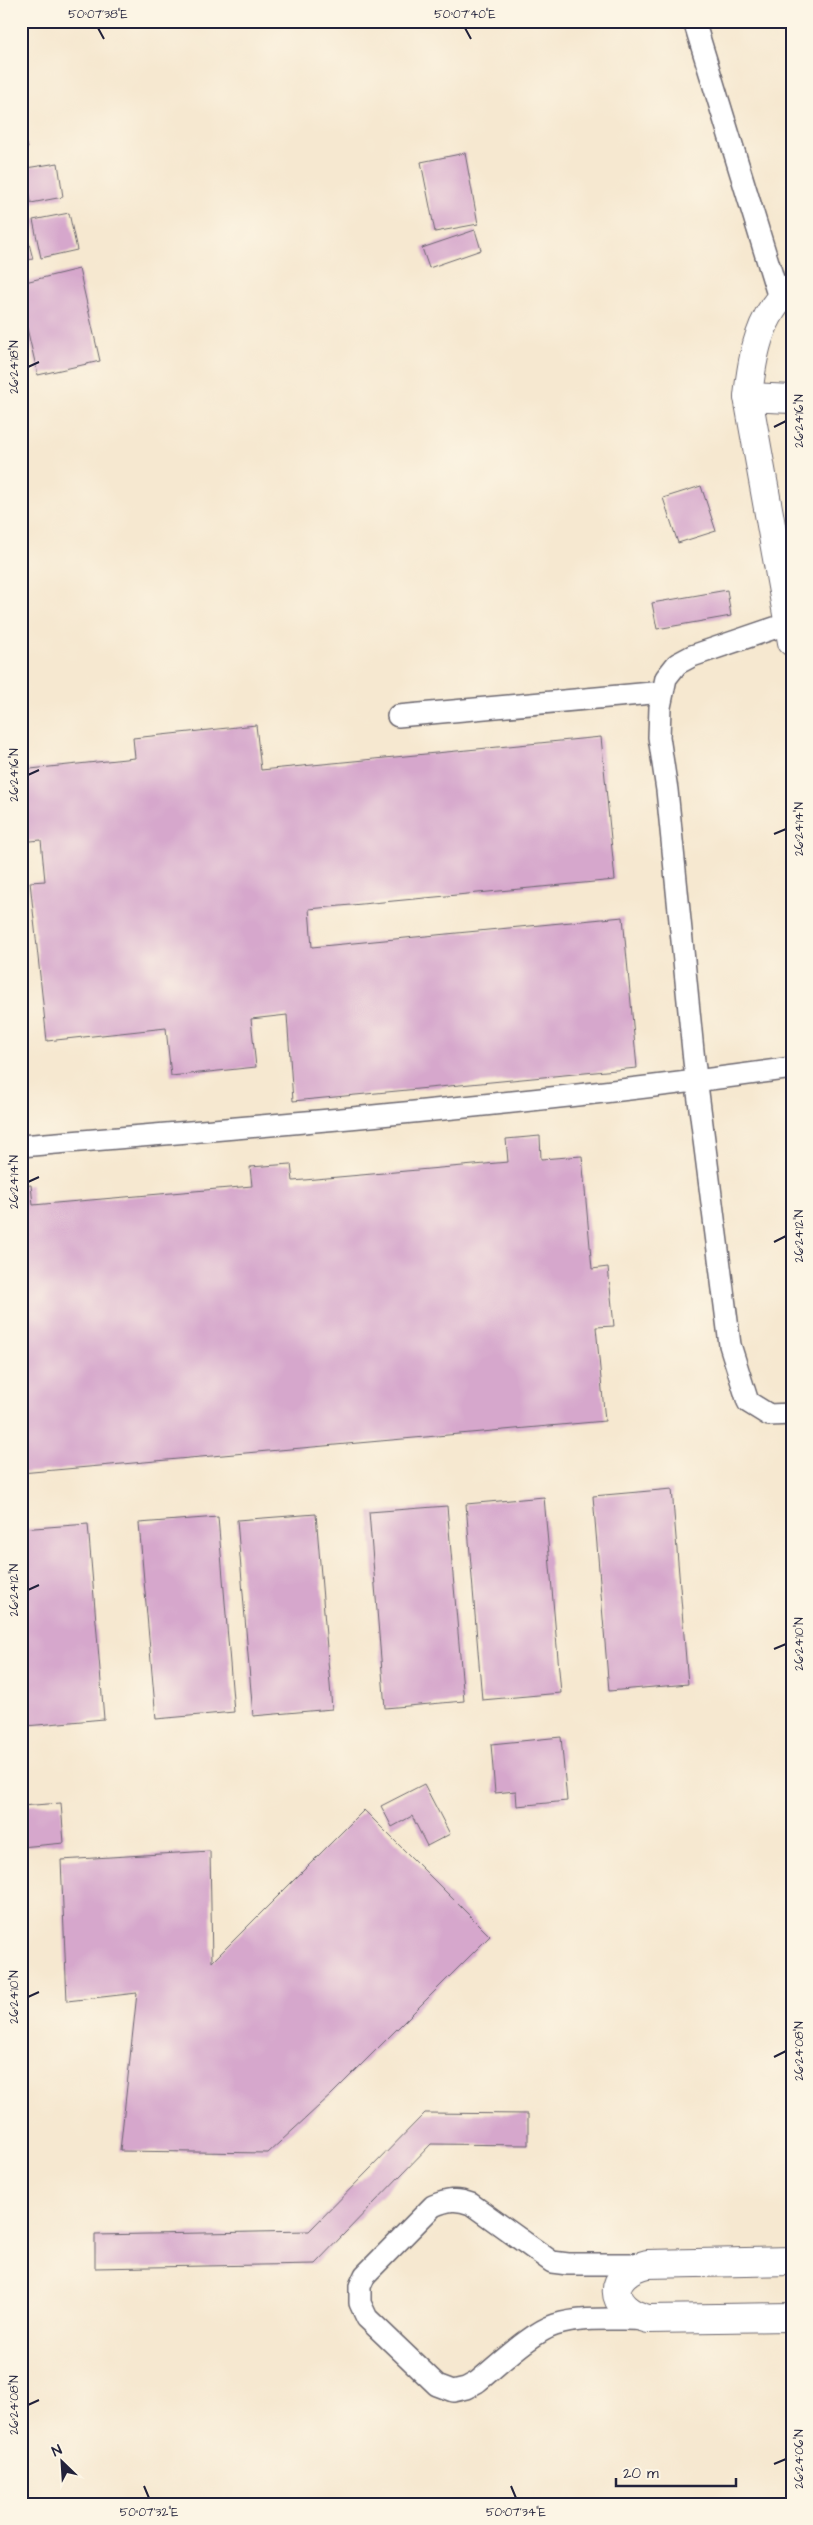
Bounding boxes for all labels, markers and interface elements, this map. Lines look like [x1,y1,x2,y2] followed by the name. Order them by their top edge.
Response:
[68,6,128,23] text: 50°07'38"E
[434,6,496,23] text: 50°07'40"E
[6,340,23,394] text: 26°24'18"N
[791,394,808,448] text: 26°24'16"N
[6,748,23,802] text: 26°24'16"N
[791,801,808,856] text: 26°24'14"N
[6,1154,23,1209] text: 26°24'14"N
[791,1209,808,1262] text: 26°24'12"N
[6,1563,23,1616] text: 26°24'12"N
[791,1617,808,1671] text: 26°24'10"N
[6,1970,23,2024] text: 26°24'10"N
[791,2021,808,2081] text: 26°24'08"N
[6,2375,23,2435] text: 26°24'08"N
[791,2429,808,2489] text: 26°24'06"N
[38,2438,88,2488] north arrow
[49,2440,65,2462] text: N
[616,2455,736,2487] scale bar
[623,2463,659,2484] text: 20 m
[120,2504,178,2521] text: 50°07'32"E
[486,2504,546,2521] text: 50°07'34"E

